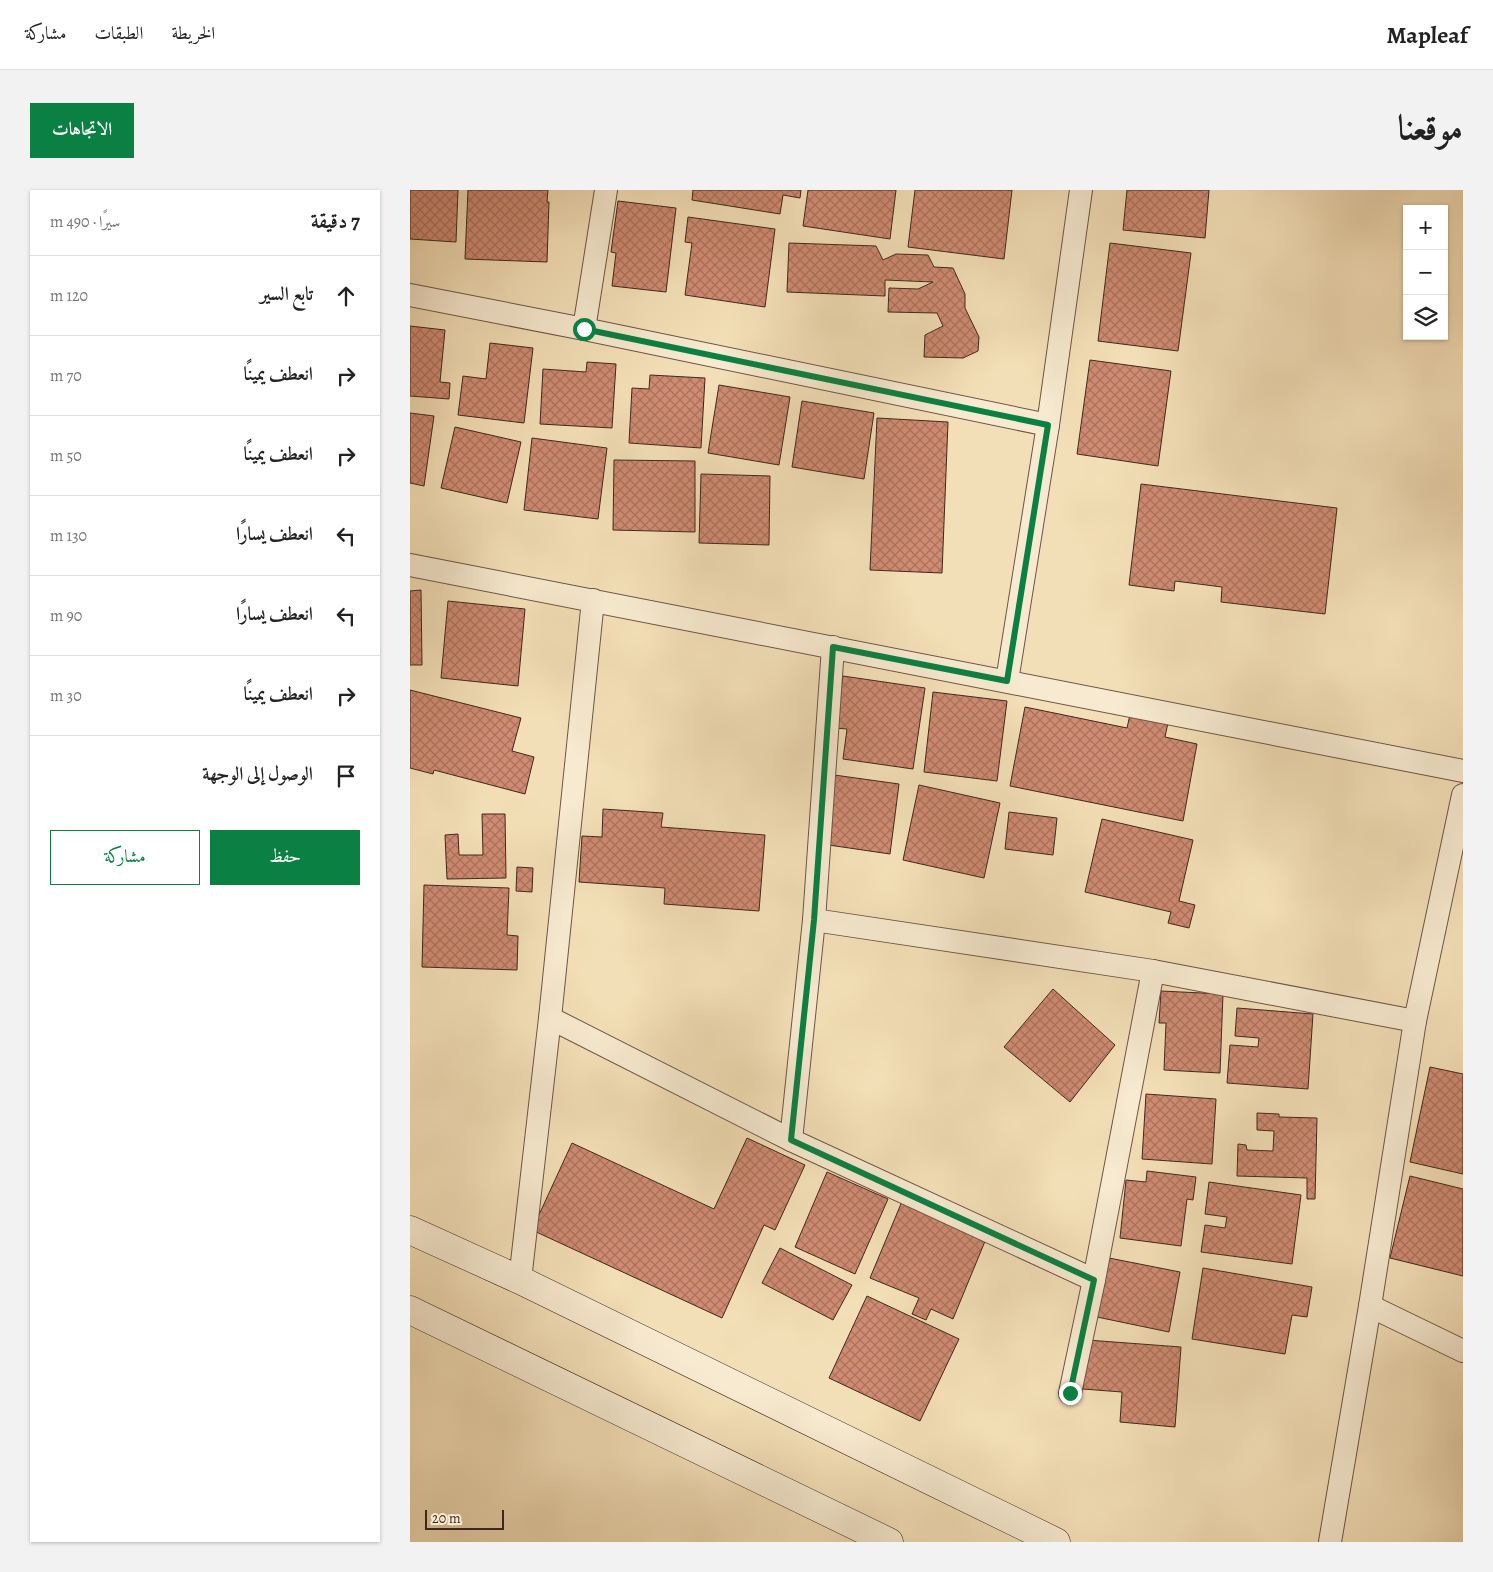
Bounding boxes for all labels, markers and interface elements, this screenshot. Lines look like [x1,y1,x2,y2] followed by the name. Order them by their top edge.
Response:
[1386,19,1468,51] text: Mapleaf
[25,21,66,45] text: مشاركة
[94,21,143,45] text: الطبقات
[171,21,215,45] text: الخريطة
[30,103,134,158] button: الاتجاهات
[1398,103,1463,151] text: موقعنا
[1403,205,1448,340] map controls
[1403,205,1448,250] button: +
[311,207,360,235] text: 7 دقيقة
[50,211,120,233] text: سيرًا · 490 m
[1403,250,1448,295] button: −
[260,281,313,307] text: تابع السير
[332,282,360,310] icon: ahead
[50,285,88,307] text: 120 m
[1403,295,1448,340] button: layers
[573,318,596,341] route start
[243,361,313,387] text: انعطف يمينًا
[332,362,360,390] icon: right
[50,365,82,387] text: 70 m
[243,441,313,467] text: انعطف يمينًا
[332,442,360,470] icon: right
[50,445,82,467] text: 50 m
[236,521,313,547] text: انعطف يسارًا
[332,522,360,550] icon: left
[50,525,87,547] text: 130 m
[236,601,313,627] text: انعطف يسارًا
[332,602,360,630] icon: left
[50,605,82,627] text: 90 m
[243,681,313,707] text: انعطف يمينًا
[332,682,360,710] icon: right
[50,685,82,707] text: 30 m
[202,761,313,787] text: الوصول إلى الوجهة
[332,762,360,790] icon: arrive
[50,830,200,885] button: مشاركة
[210,830,360,885] button: حفظ
[1059,1382,1082,1405] route end
[425,1507,504,1530] scale bar
[432,1509,461,1528] text: 20 m

